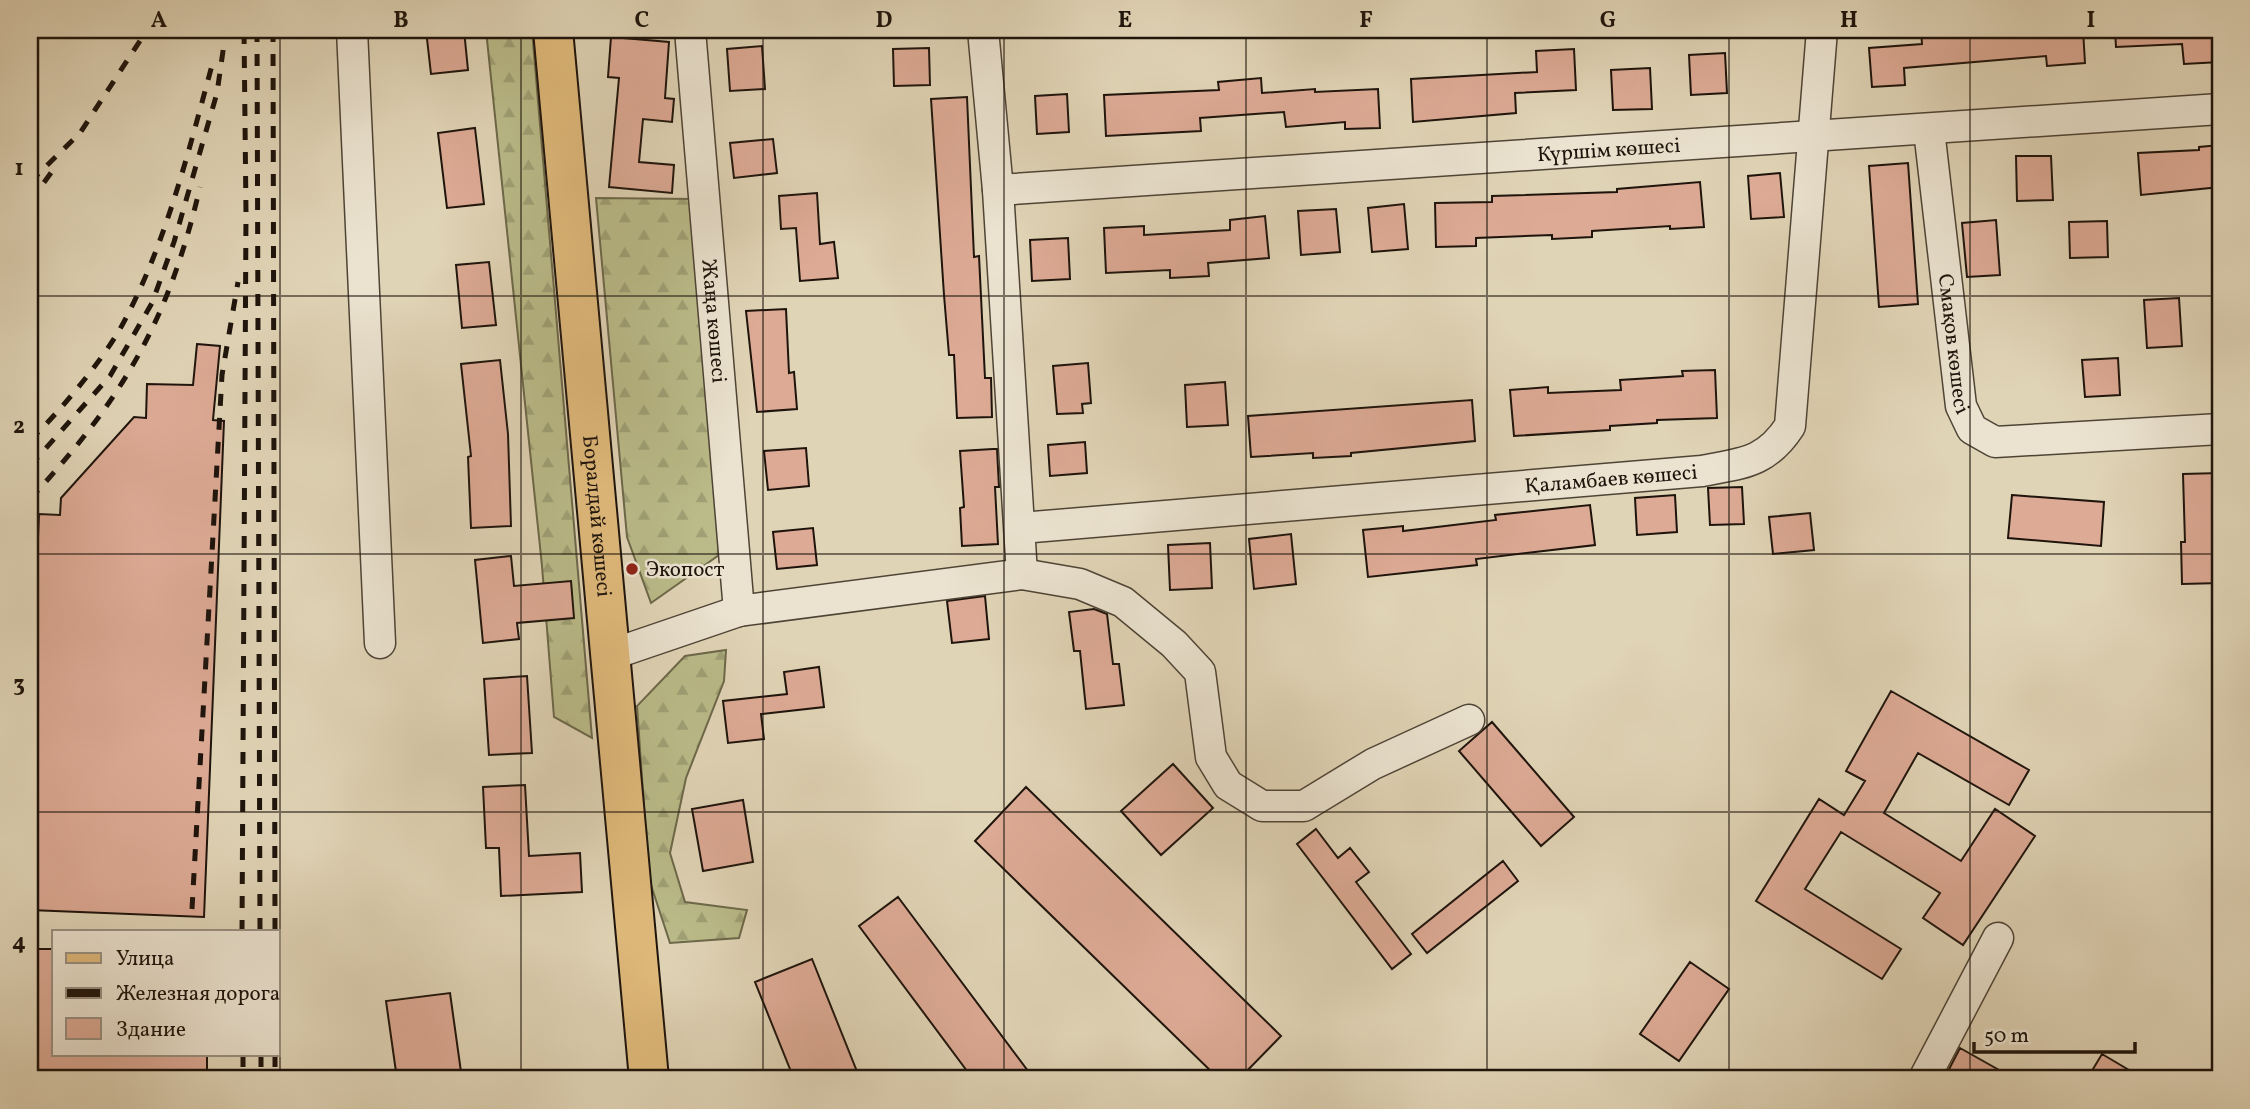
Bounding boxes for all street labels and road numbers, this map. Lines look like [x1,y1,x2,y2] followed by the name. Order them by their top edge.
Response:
[1536,132,1681,170] street label: Күршім көшесі
[693,258,733,384] street label: Жаңа көшесі
[1930,272,1976,420] street label: Смақов көшесі
[574,434,618,598] street label: Боралдай көшесі
[1523,458,1699,502] street label: Қаламбаев көшесі

